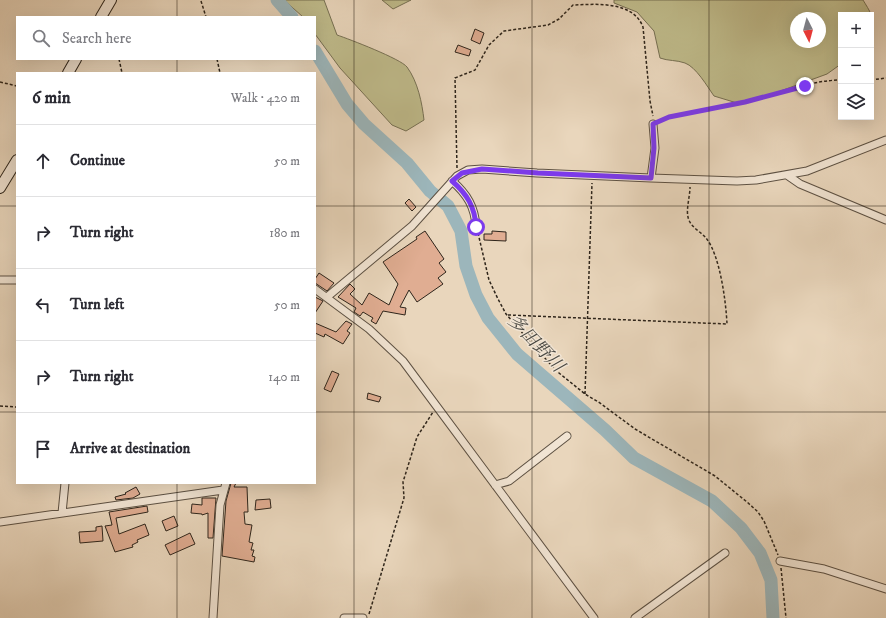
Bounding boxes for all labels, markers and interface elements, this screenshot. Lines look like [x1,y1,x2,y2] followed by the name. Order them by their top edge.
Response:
[790,12,826,48] north arrow
[838,12,874,120] map controls
[838,12,874,48] button: +
[16,16,316,60] search box
[30,27,52,49] icon: search
[62,29,131,48] text: Search here
[838,48,874,84] button: −
[796,77,814,95] route end
[838,84,874,120] button: layers
[32,87,71,109] text: 6 min
[231,90,300,106] text: Walk · 420 m
[32,150,54,172] icon: ahead
[70,151,125,170] text: Continue
[274,153,300,169] text: 50 m
[467,218,485,236] route start
[32,222,54,244] icon: right
[70,223,133,242] text: Turn right
[269,225,300,241] text: 180 m
[32,294,54,316] icon: left
[70,295,124,314] text: Turn left
[274,297,300,313] text: 50 m
[502,310,570,379] water label: 多田野川
[32,366,54,388] icon: right
[70,367,133,386] text: Turn right
[268,369,300,385] text: 140 m
[32,438,54,460] icon: arrive
[70,439,190,458] text: Arrive at destination

